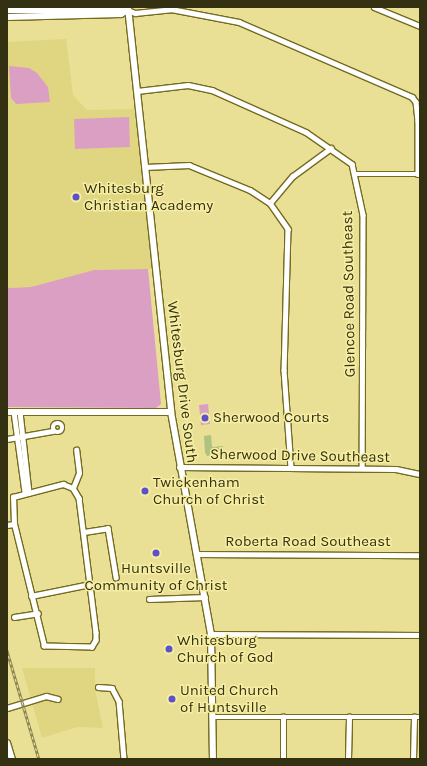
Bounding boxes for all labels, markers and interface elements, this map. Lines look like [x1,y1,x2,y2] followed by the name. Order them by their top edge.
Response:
[84,179,213,214] place label: Whitesburg Christian Academy
[71,192,81,202] marker: Whitesburg Christian Academy
[339,211,359,377] street label: Glencoe Road Southeast
[163,300,201,464] street label: Whitesburg Drive South
[213,409,329,427] place label: Sherwood Courts
[200,413,210,423] marker: Sherwood Courts
[210,445,390,467] street label: Sherwood Drive Southeast
[153,473,265,508] place label: Twickenham Church of Christ
[140,486,150,496] marker: Twickenham Church of Christ
[225,533,391,551] street label: Roberta Road Southeast
[151,548,161,558] marker: Huntsville Community of Christ
[85,559,227,594] place label: Huntsville Community of Christ
[177,631,274,666] place label: Whitesburg Church of God
[164,644,174,654] marker: Whitesburg Church of God
[180,681,279,716] place label: United Church of Huntsville
[167,694,177,704] marker: United Church of Huntsville

